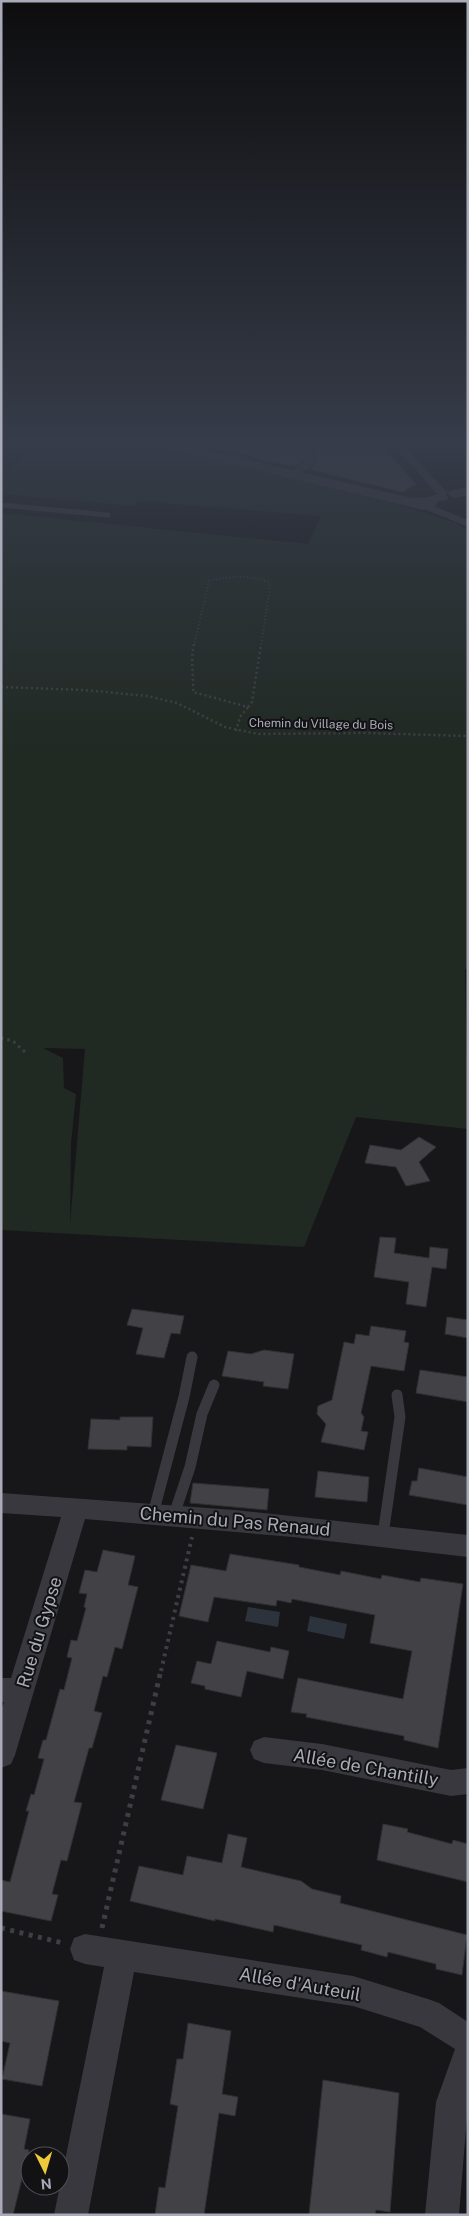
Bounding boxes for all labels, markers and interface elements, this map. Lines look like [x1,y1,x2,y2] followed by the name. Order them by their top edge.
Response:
[249,716,393,732] street label: Chemin du Village du Bois
[139,1502,331,1540] street label: Chemin du Pas Renaud
[12,1574,66,1690] street label: Rue du Gypse
[292,1744,440,1790] street label: Allée de Chantilly
[238,1963,362,2005] street label: Allée d'Auteuil
[20,2146,70,2196] north arrow
[40,2176,52,2192] text: N

